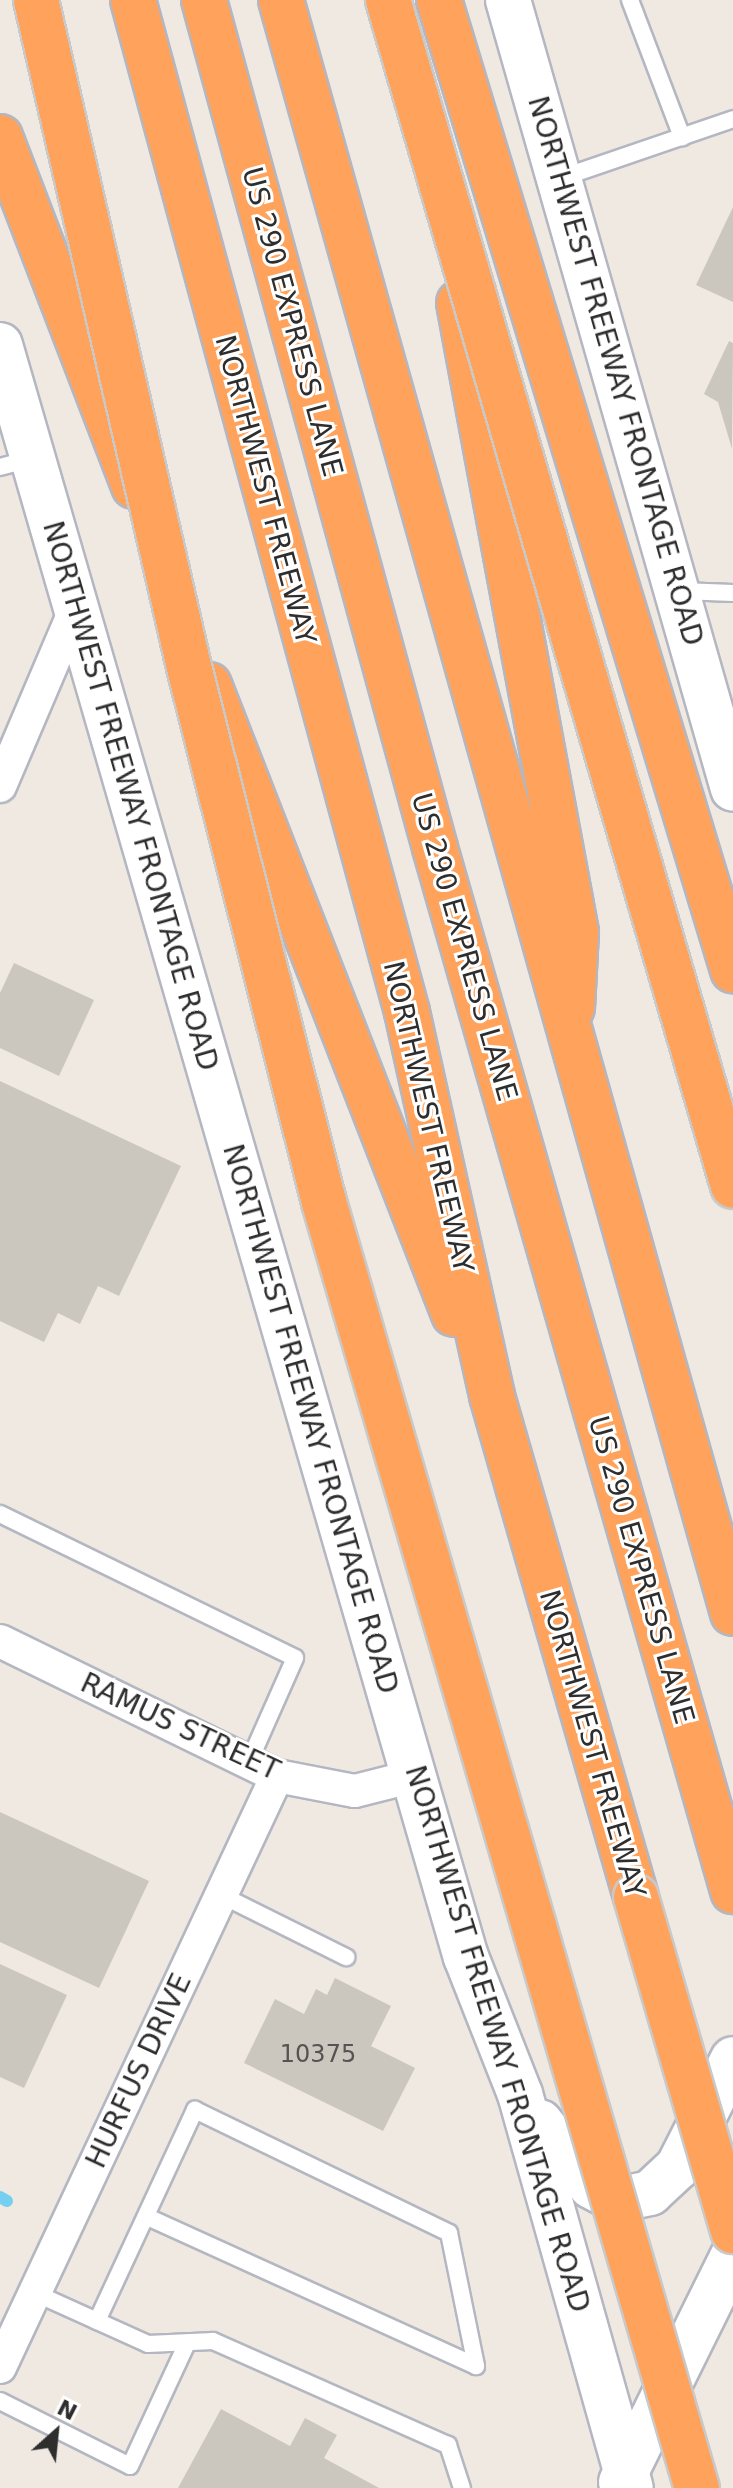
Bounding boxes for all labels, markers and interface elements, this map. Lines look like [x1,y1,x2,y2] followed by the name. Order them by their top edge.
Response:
[520,92,710,650] street label: NORTHWEST FREEWAY FRONTAGE ROAD
[235,164,349,480] street label: US 290 EXPRESS LANE
[208,332,322,648] street label: NORTHWEST FREEWAY
[35,517,225,1075] street label: NORTHWEST FREEWAY FRONTAGE ROAD
[404,789,524,1105] street label: US 290 EXPRESS LANE
[376,958,480,1276] street label: NORTHWEST FREEWAY
[215,1140,405,1698] street label: NORTHWEST FREEWAY FRONTAGE ROAD
[581,1412,701,1728] street label: US 290 EXPRESS LANE
[532,1586,652,1902] street label: NORTHWEST FREEWAY
[75,1666,285,1788] street label: RAMUS STREET
[398,1762,596,2316] street label: NORTHWEST FREEWAY FRONTAGE ROAD
[79,1969,199,2173] street label: HURFUS DRIVE
[280,2041,356,2069] house number: 10375
[16,2392,96,2472] north arrow
[53,2395,81,2425] text: N

